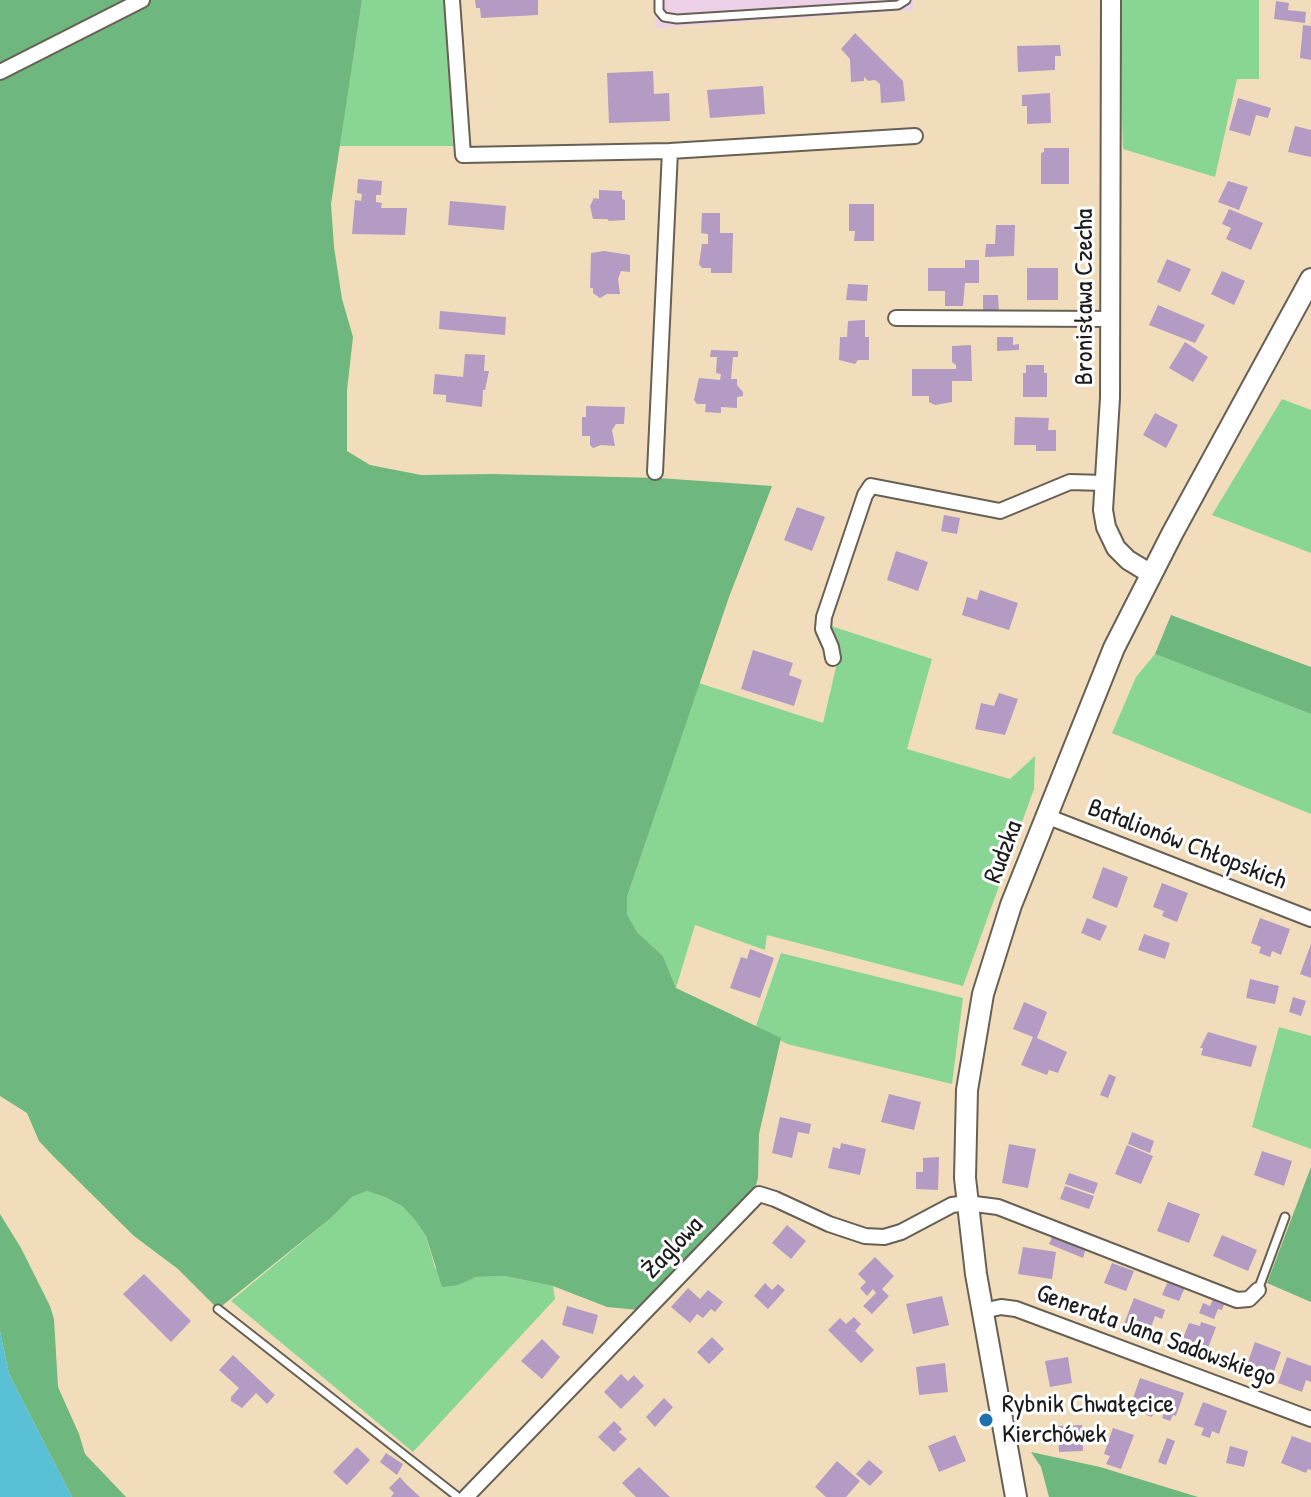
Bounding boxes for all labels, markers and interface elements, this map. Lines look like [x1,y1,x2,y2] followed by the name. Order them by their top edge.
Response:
[1069,209,1101,385] street label: Bronisława Czecha
[1083,793,1291,897] street label: Batalionów Chłopskich
[978,816,1030,888] street label: Rudzka
[636,1210,710,1286] street label: Żaglowa
[1032,1278,1280,1394] street label: Generała Jana Sadowskiego
[1002,1389,1174,1450] place label: Rybnik Chwałęcice Kierchówek
[977,1411,995,1429] marker: Rybnik Chwałęcice Kierchówek

